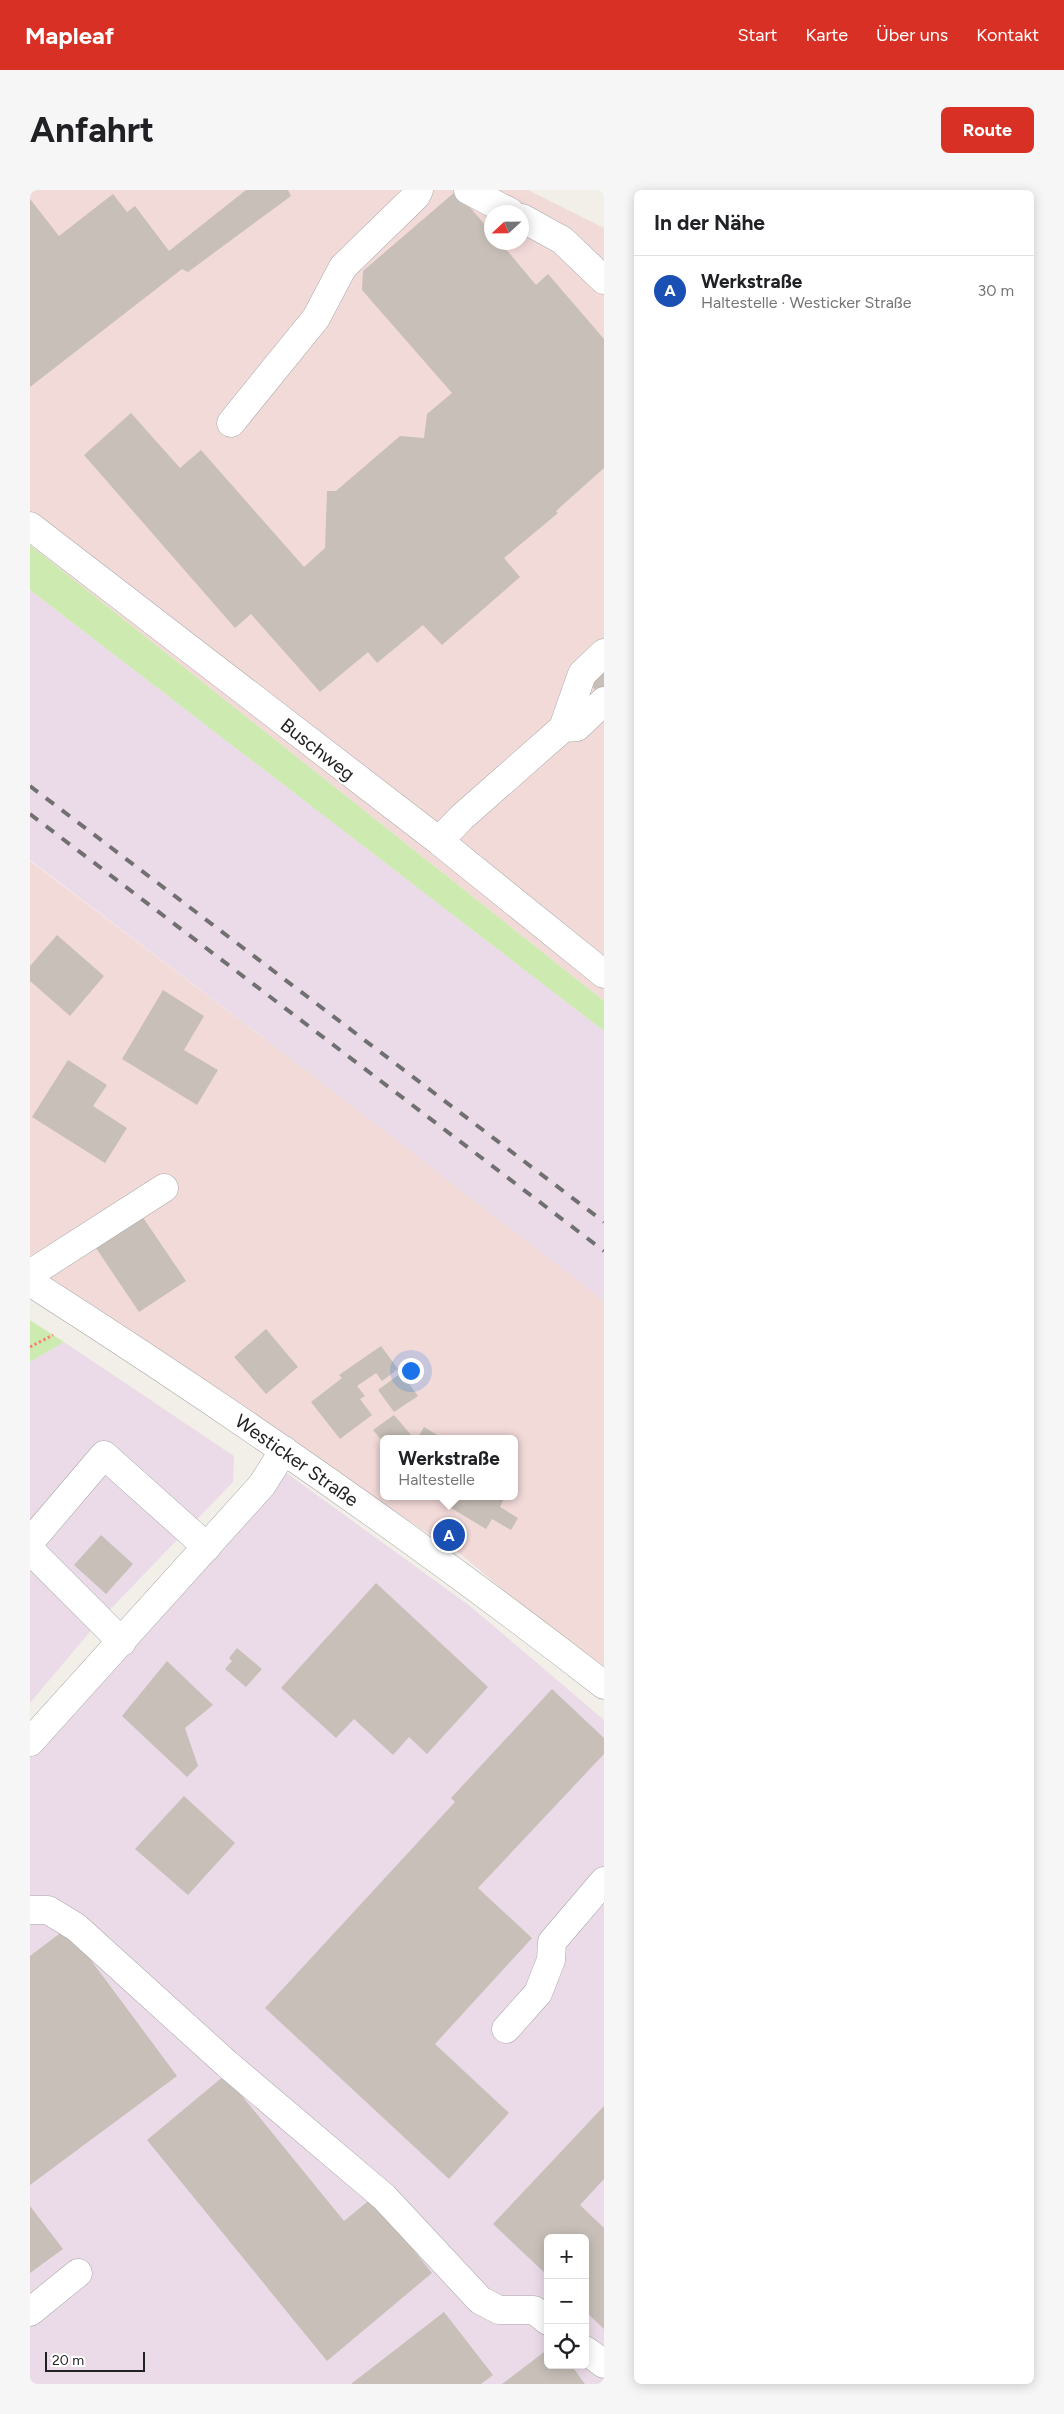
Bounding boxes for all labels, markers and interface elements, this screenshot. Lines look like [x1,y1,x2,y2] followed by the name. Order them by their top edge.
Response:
[25,21,114,50] text: Mapleaf
[738,24,777,46] text: Start
[805,24,848,46] text: Karte
[876,24,948,46] text: Über uns
[976,24,1039,46] text: Kontakt
[941,107,1034,153] button: Route
[30,109,154,151] text: Anfahrt
[484,205,529,250] north arrow
[654,210,765,235] text: In der Nähe
[701,270,802,293] text: Werkstraße
[664,281,676,300] text: A
[977,281,1014,300] text: 30 m
[701,293,912,312] text: Haltestelle · Westicker Straße
[276,713,359,786] street label: Buschweg
[398,1358,424,1384] your location
[231,1409,363,1511] street label: Westicker Straße
[380,1435,518,1500] popup
[398,1447,500,1470] text: Werkstraße
[398,1470,475,1489] text: Haltestelle
[433,1516,465,1554] pin: A
[544,2234,589,2369] map controls
[544,2234,589,2279] button: +
[544,2279,589,2324] button: −
[544,2324,589,2369] button: locate
[45,2349,145,2372] scale bar
[52,2352,84,2369] text: 20 m

